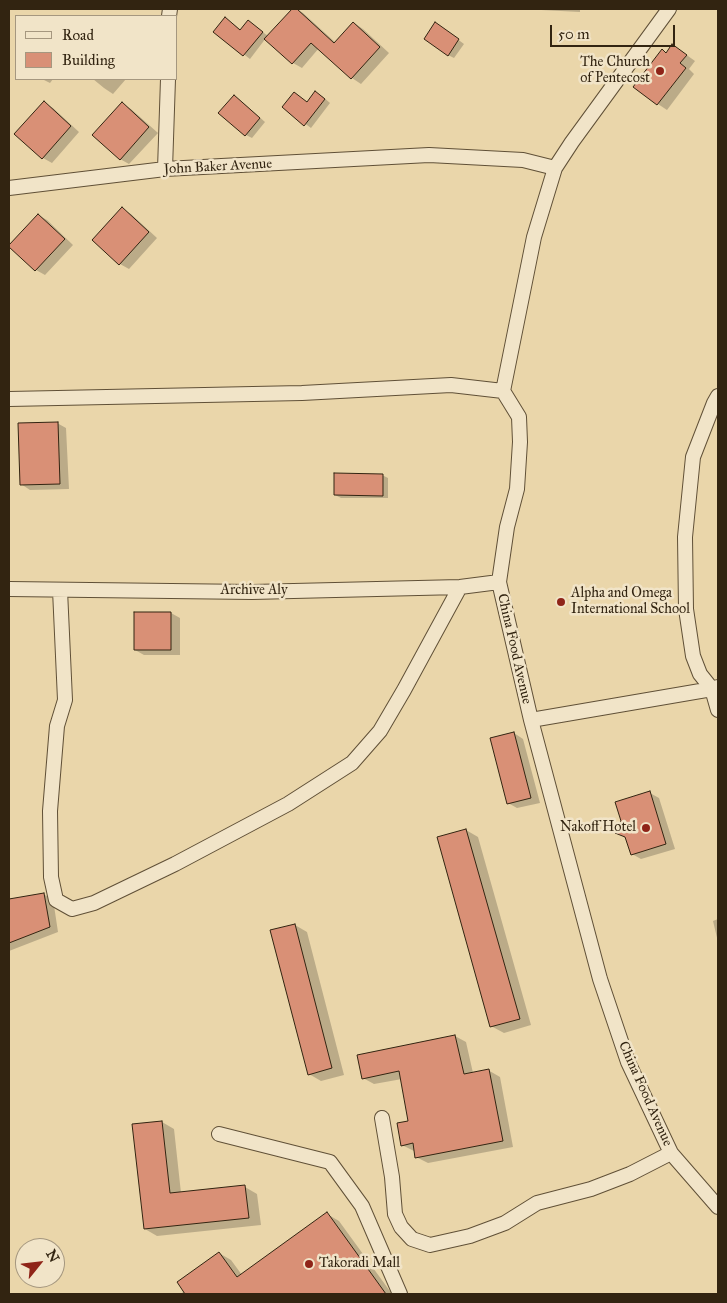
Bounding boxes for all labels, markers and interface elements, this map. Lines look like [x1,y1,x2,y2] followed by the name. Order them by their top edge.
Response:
[15,15,178,80] legend
[552,15,677,47] scale bar
[558,25,590,43] text: 50 m
[62,26,94,44] text: Road
[62,51,115,69] text: Building
[580,55,650,88] place label: The Church of Pentecost
[654,65,666,77] marker: The Church of Pentecost
[163,156,273,178] street label: John Baker Avenue
[221,583,287,599] street label: Archive Aly
[571,586,690,618] place label: Alpha and Omega International School
[493,592,535,706] street label: China Food Avenue
[555,596,567,608] marker: Alpha and Omega International School
[560,820,636,836] place label: Nakoff Hotel
[640,822,652,834] marker: Nakoff Hotel
[614,1039,676,1149] street label: China Food Avenue
[15,1238,65,1288] north arrow
[42,1247,63,1265] text: N
[319,1256,400,1272] place label: Takoradi Mall
[303,1258,315,1270] marker: Takoradi Mall

